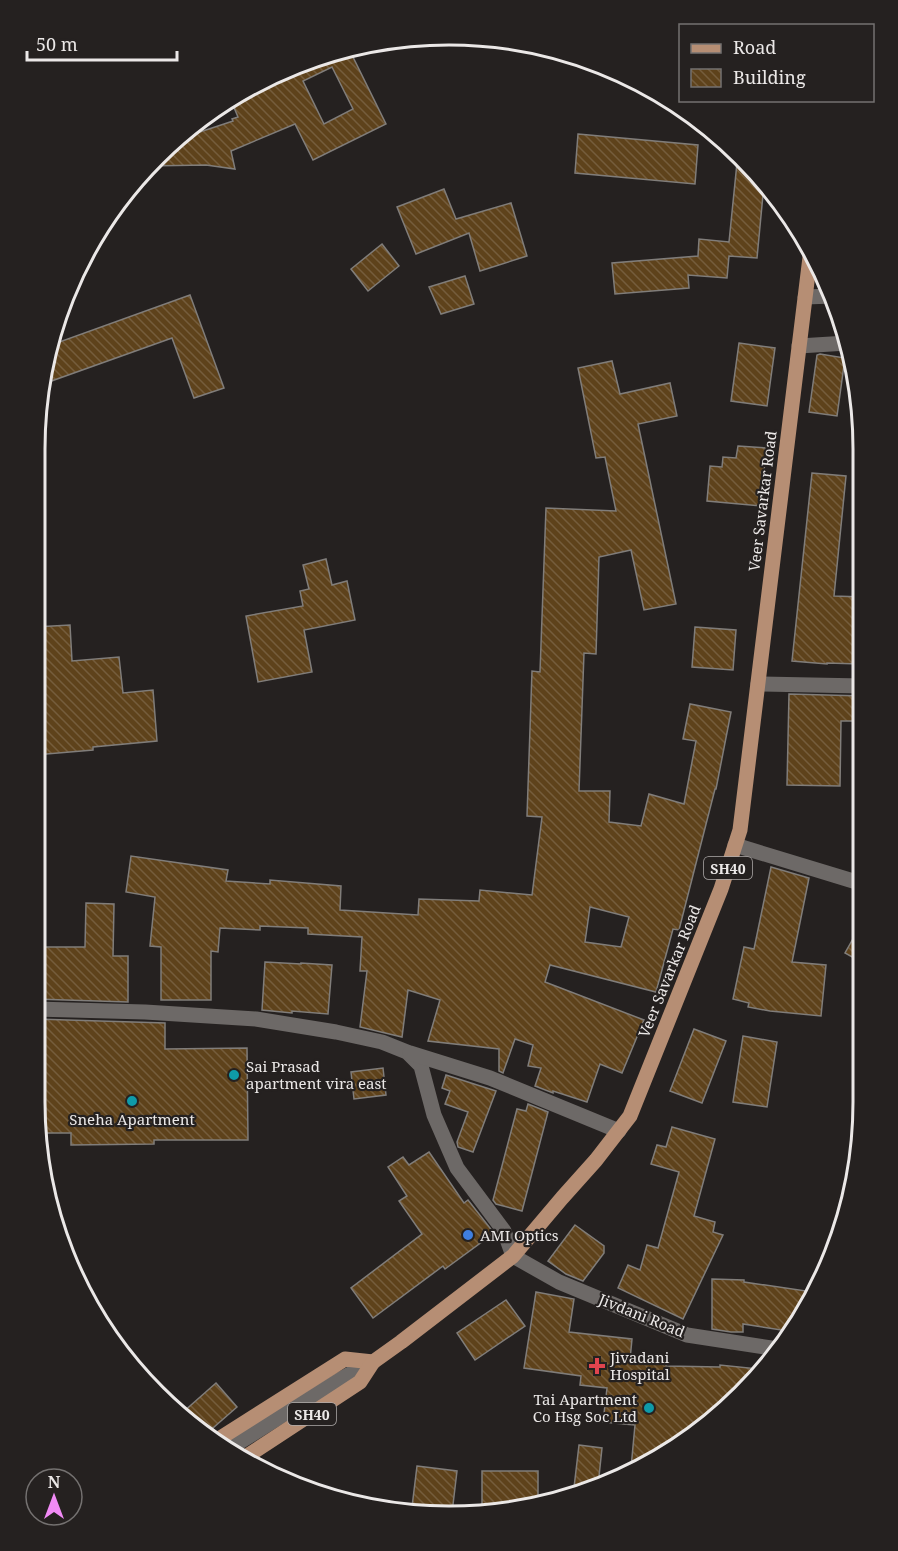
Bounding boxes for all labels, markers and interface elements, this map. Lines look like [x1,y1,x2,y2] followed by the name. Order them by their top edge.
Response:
[27,24,177,62] scale bar
[679,24,874,102] legend
[36,32,78,56] text: 50 m
[733,35,776,59] text: Road
[733,65,806,89] text: Building
[743,430,781,572] street label: Veer Savarkar Road
[704,857,752,879] road number: SH40
[633,902,705,1040] street label: Veer Savarkar Road
[246,1056,387,1093] place label: Sai Prasad apartment vira east
[227,1068,241,1082] marker: Sai Prasad apartment vira east
[125,1094,139,1108] marker: Sneha Apartment
[69,1109,195,1129] place label: Sneha Apartment
[480,1225,559,1245] place label: AMI Optics
[461,1228,475,1242] marker: AMI Optics
[595,1288,688,1341] street label: Jivdani Road
[609,1347,670,1384] place label: Jivadani Hospital
[588,1357,606,1375] marker: Jivadani Hospital
[533,1389,637,1426] place label: Tai Apartment Co Hsg Soc Ltd
[642,1401,656,1415] marker: Tai Apartment Co Hsg Soc Ltd
[288,1403,336,1425] road number: SH40
[24,1467,84,1527] north arrow
[48,1471,61,1493] text: N

